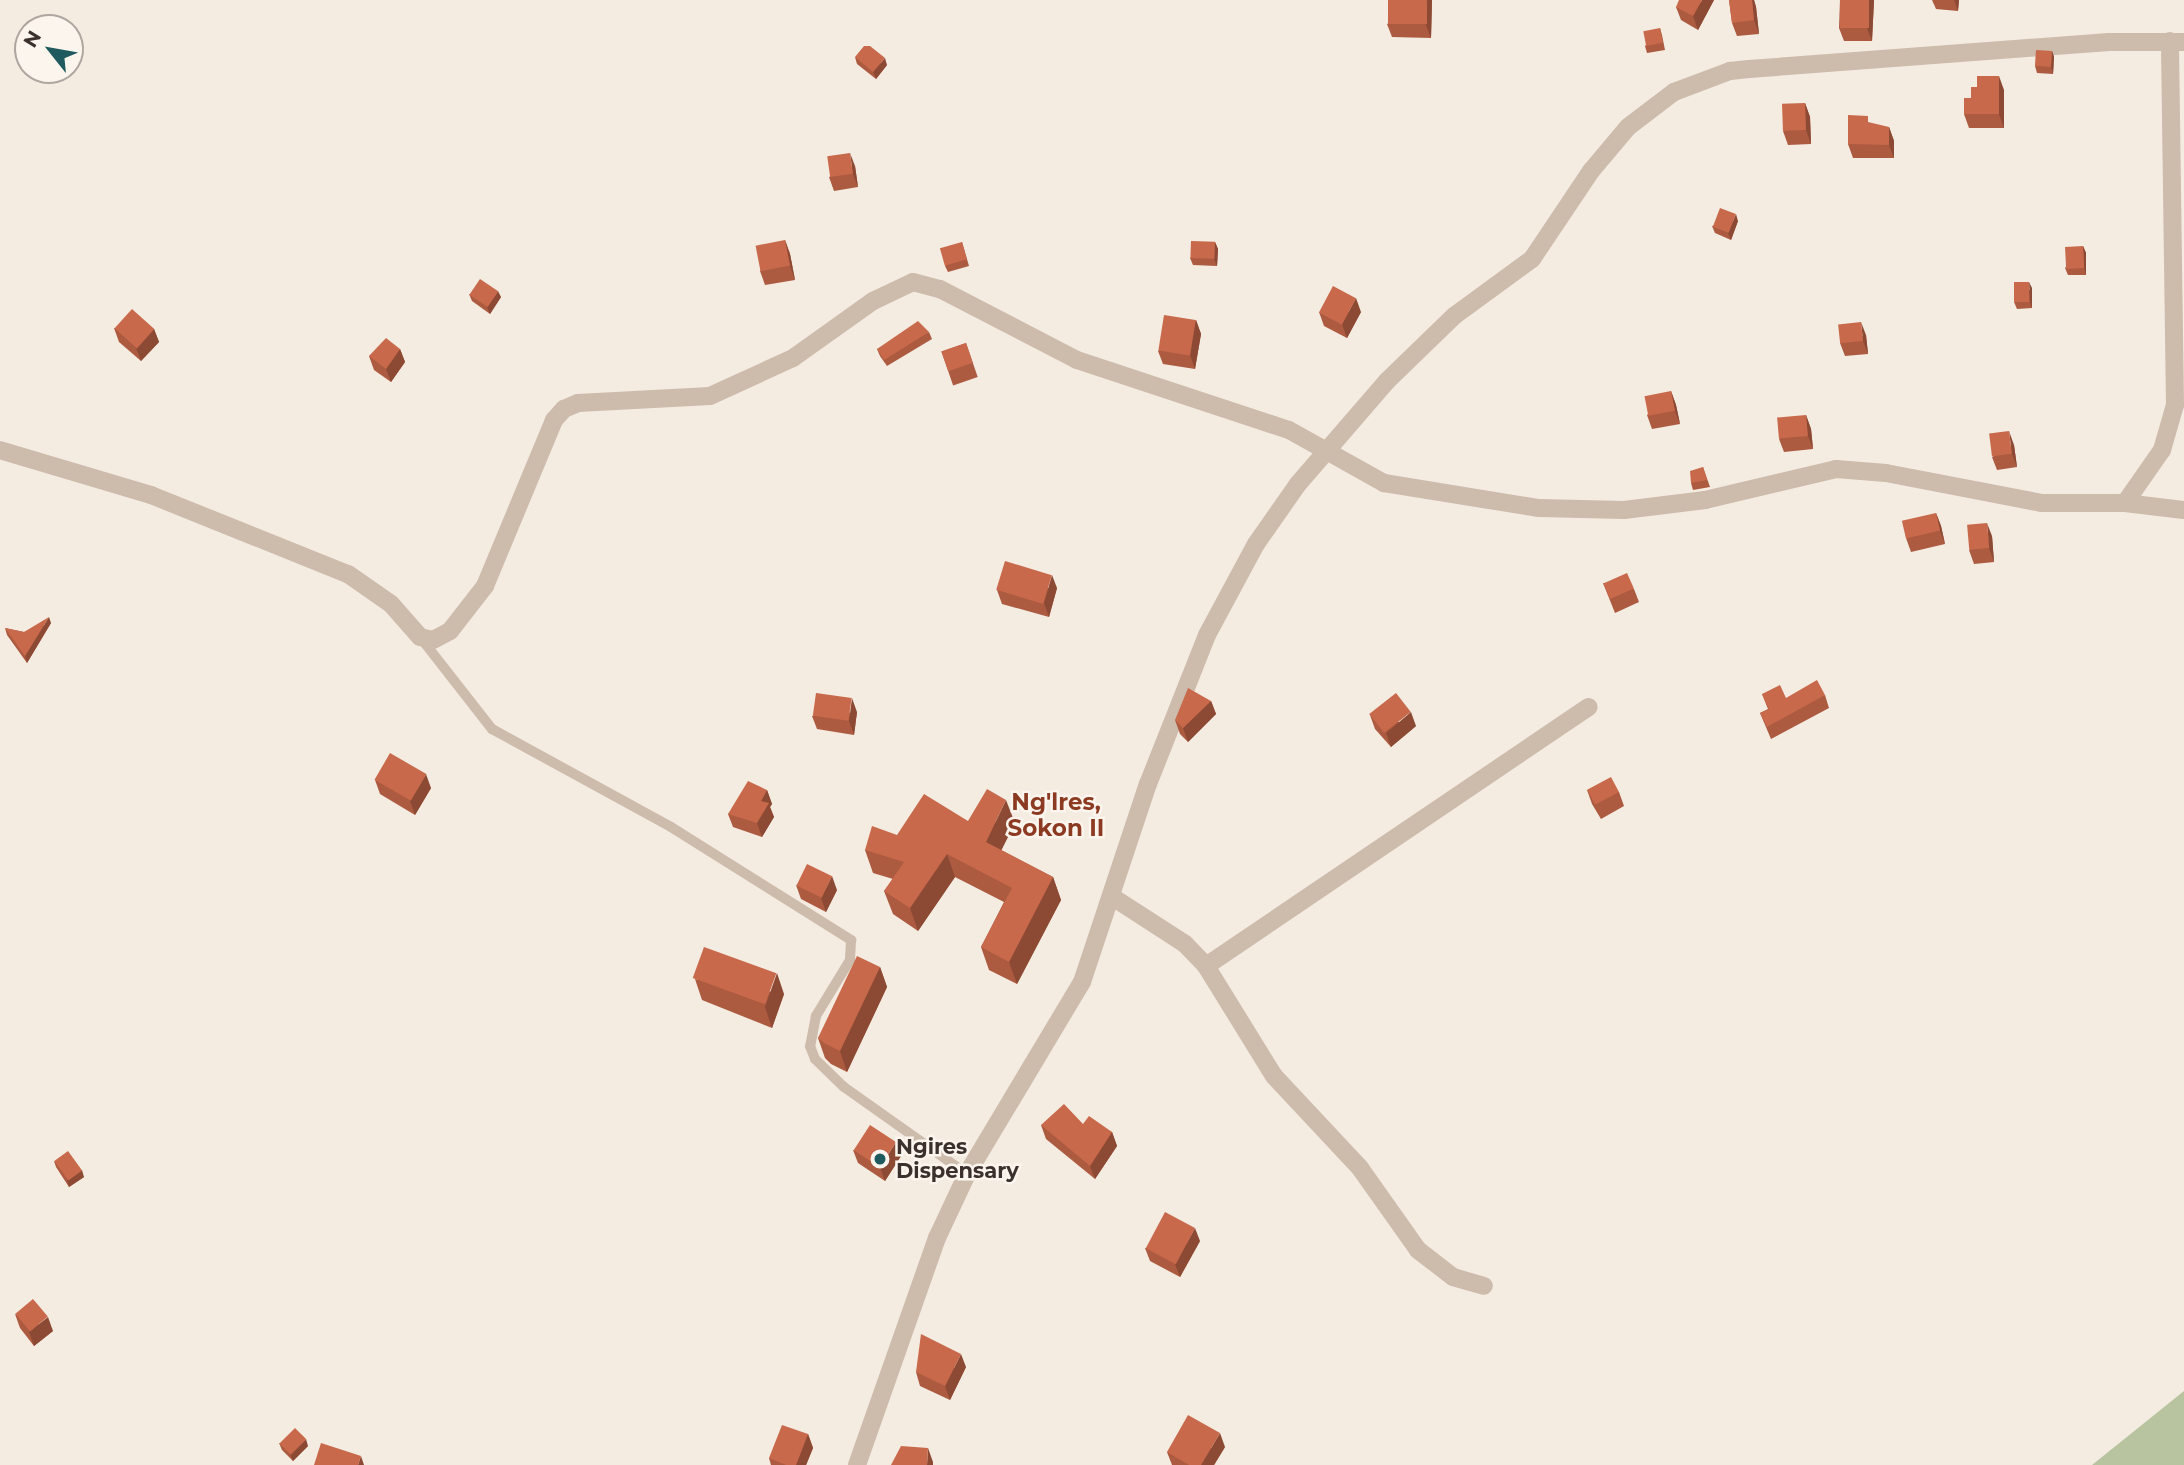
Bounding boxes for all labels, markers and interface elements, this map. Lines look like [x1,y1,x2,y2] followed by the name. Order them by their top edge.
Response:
[14,14,84,84] north arrow
[18,26,46,51] text: N
[1008,788,1104,842] district label: Ng'lres, Sokon II
[896,1134,1019,1184] place label: Ngires Dispensary
[870,1149,890,1169] marker: Ngires Dispensary

